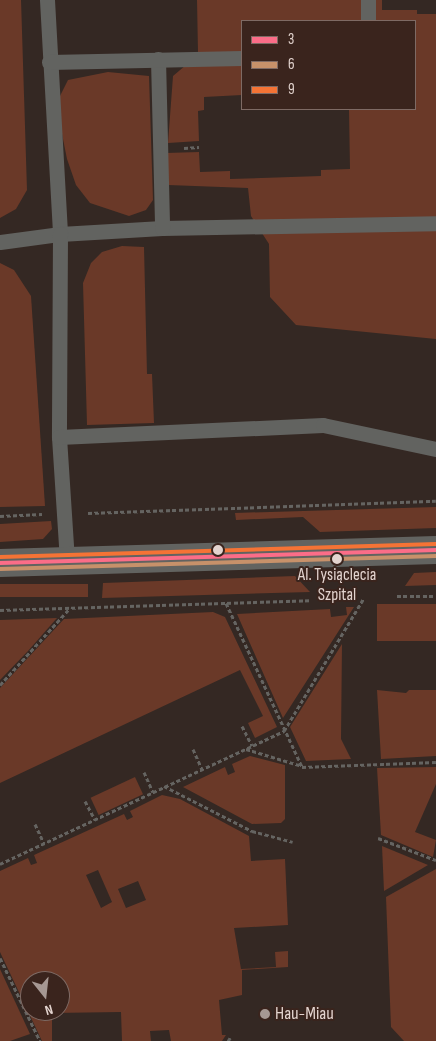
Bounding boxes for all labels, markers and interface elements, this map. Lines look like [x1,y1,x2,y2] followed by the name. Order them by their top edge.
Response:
[241,20,416,110] legend
[288,30,294,49] text: 3
[288,55,295,74] text: 6
[288,80,295,99] text: 9
[213,545,223,555] unlabelled marker
[332,554,342,564] marker: Al. Tysiąclecia Szpital
[298,566,376,606] place label: Al. Tysiąclecia Szpital
[20,971,70,1021] north arrow
[43,1001,55,1019] text: N
[275,1003,334,1025] place label: Hau-Miau
[259,1008,271,1020] marker: Hau-Miau

